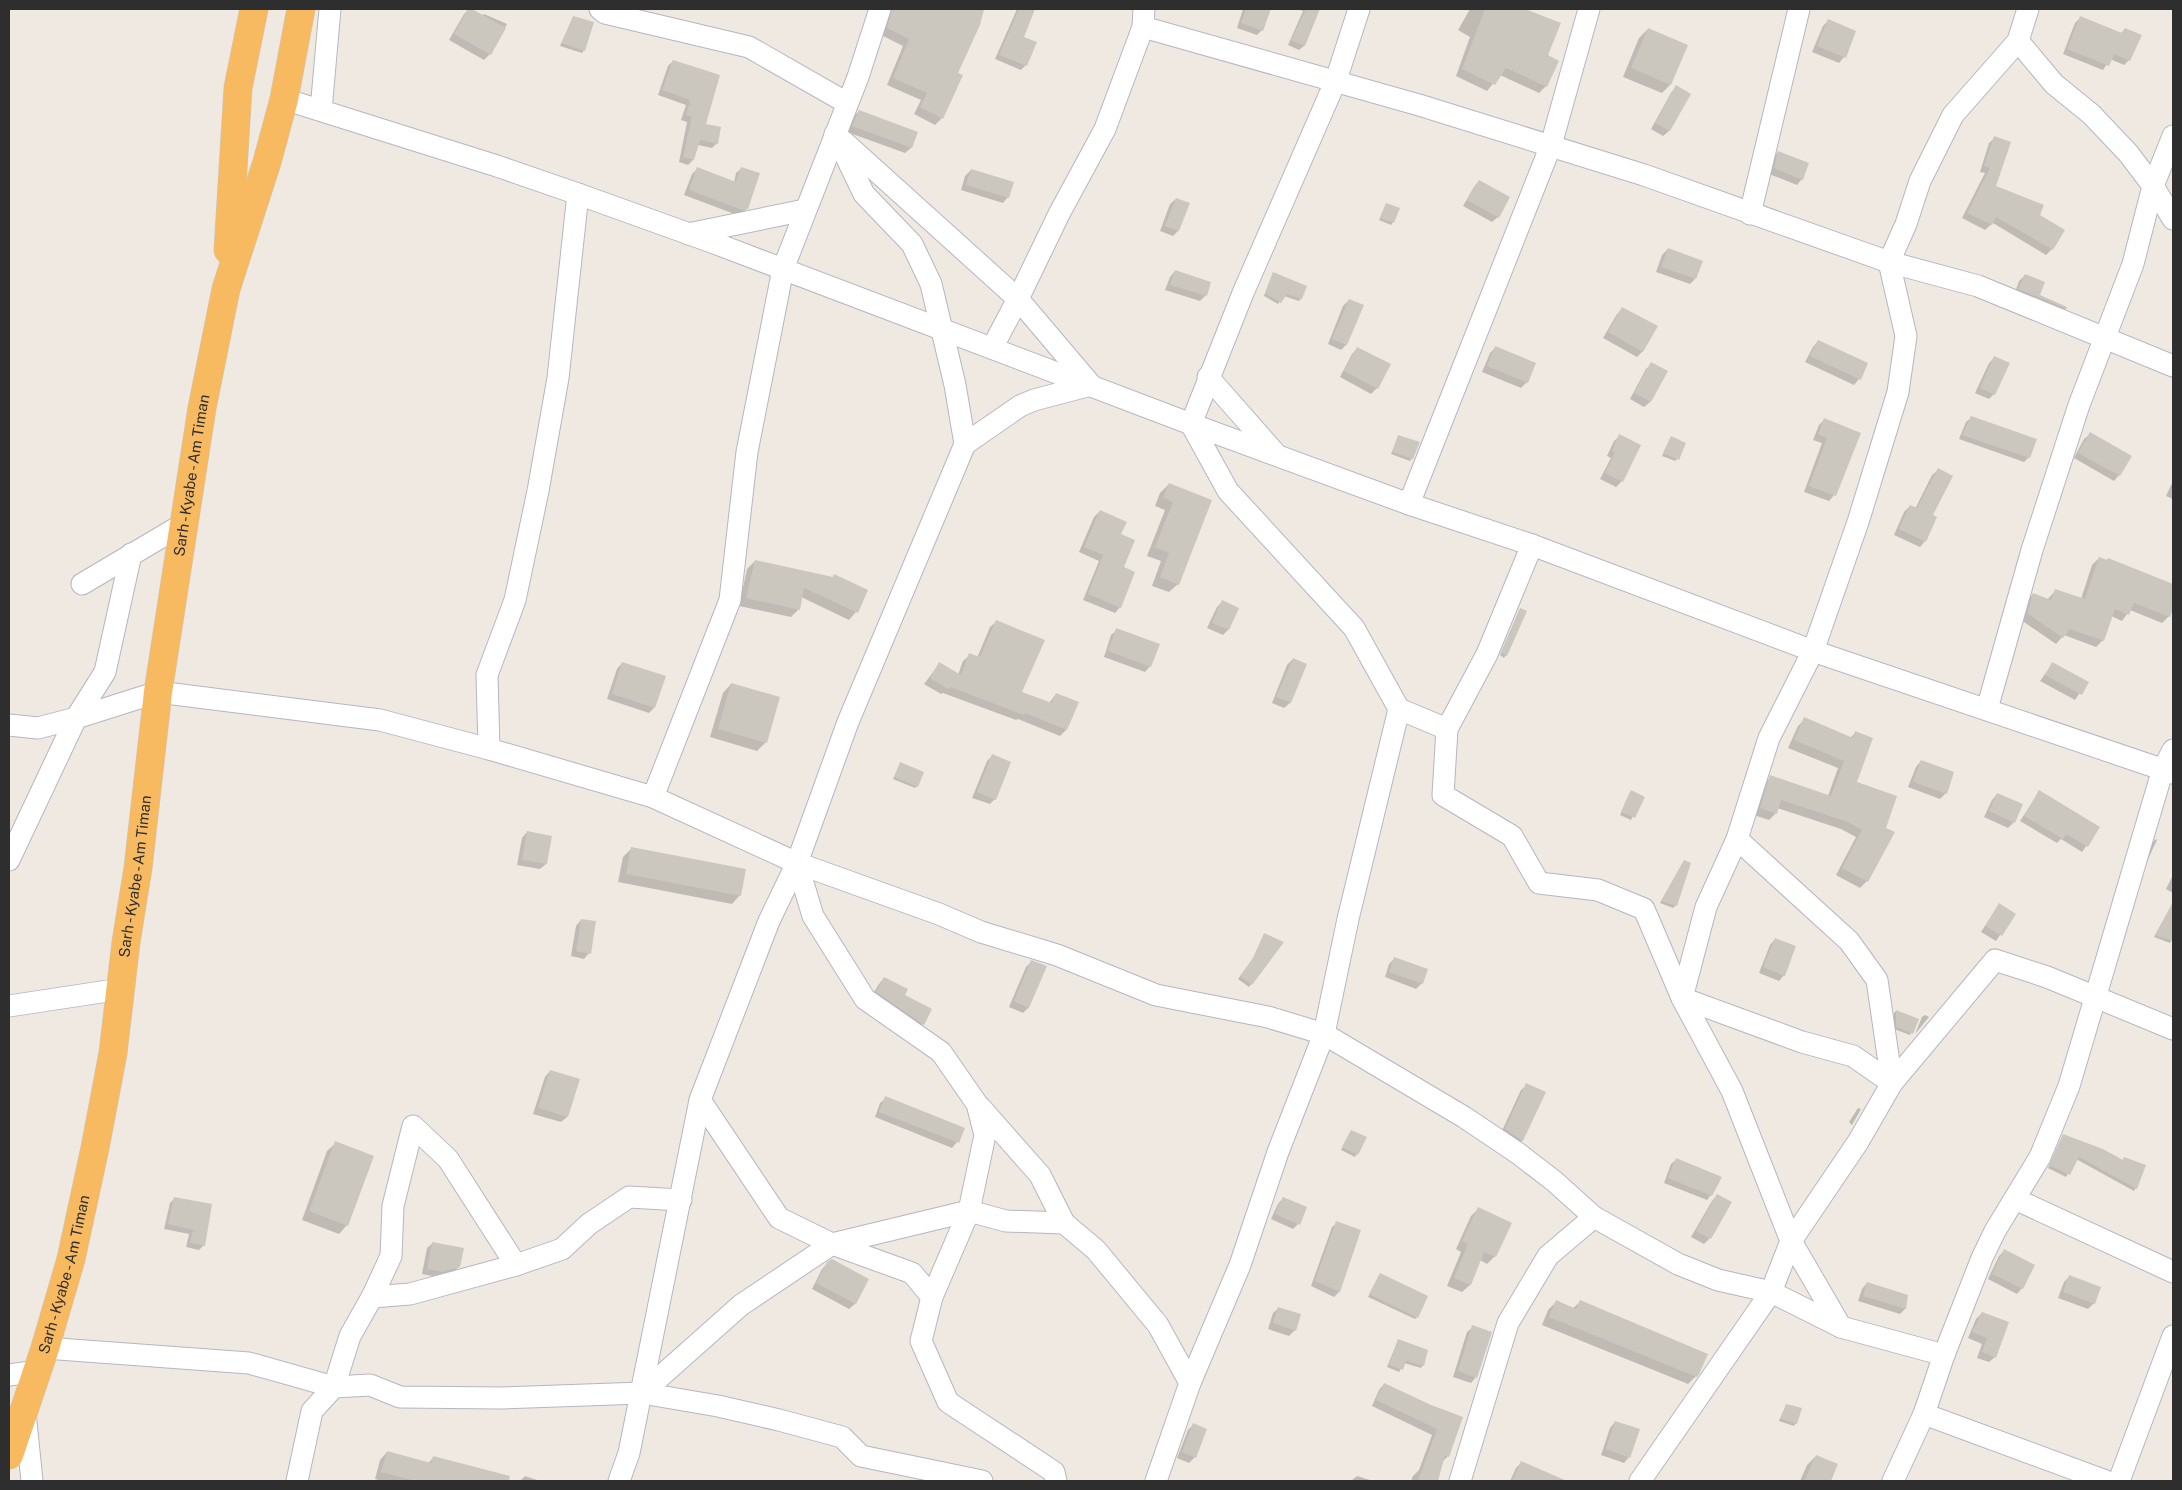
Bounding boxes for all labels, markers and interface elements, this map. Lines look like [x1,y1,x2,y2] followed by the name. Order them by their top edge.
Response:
[170,393,213,557] street label: Sarh - Kyabe - Am Timan
[115,794,154,958] street label: Sarh - Kyabe - Am Timan
[35,1193,93,1356] street label: Sarh - Kyabe - Am Timan

